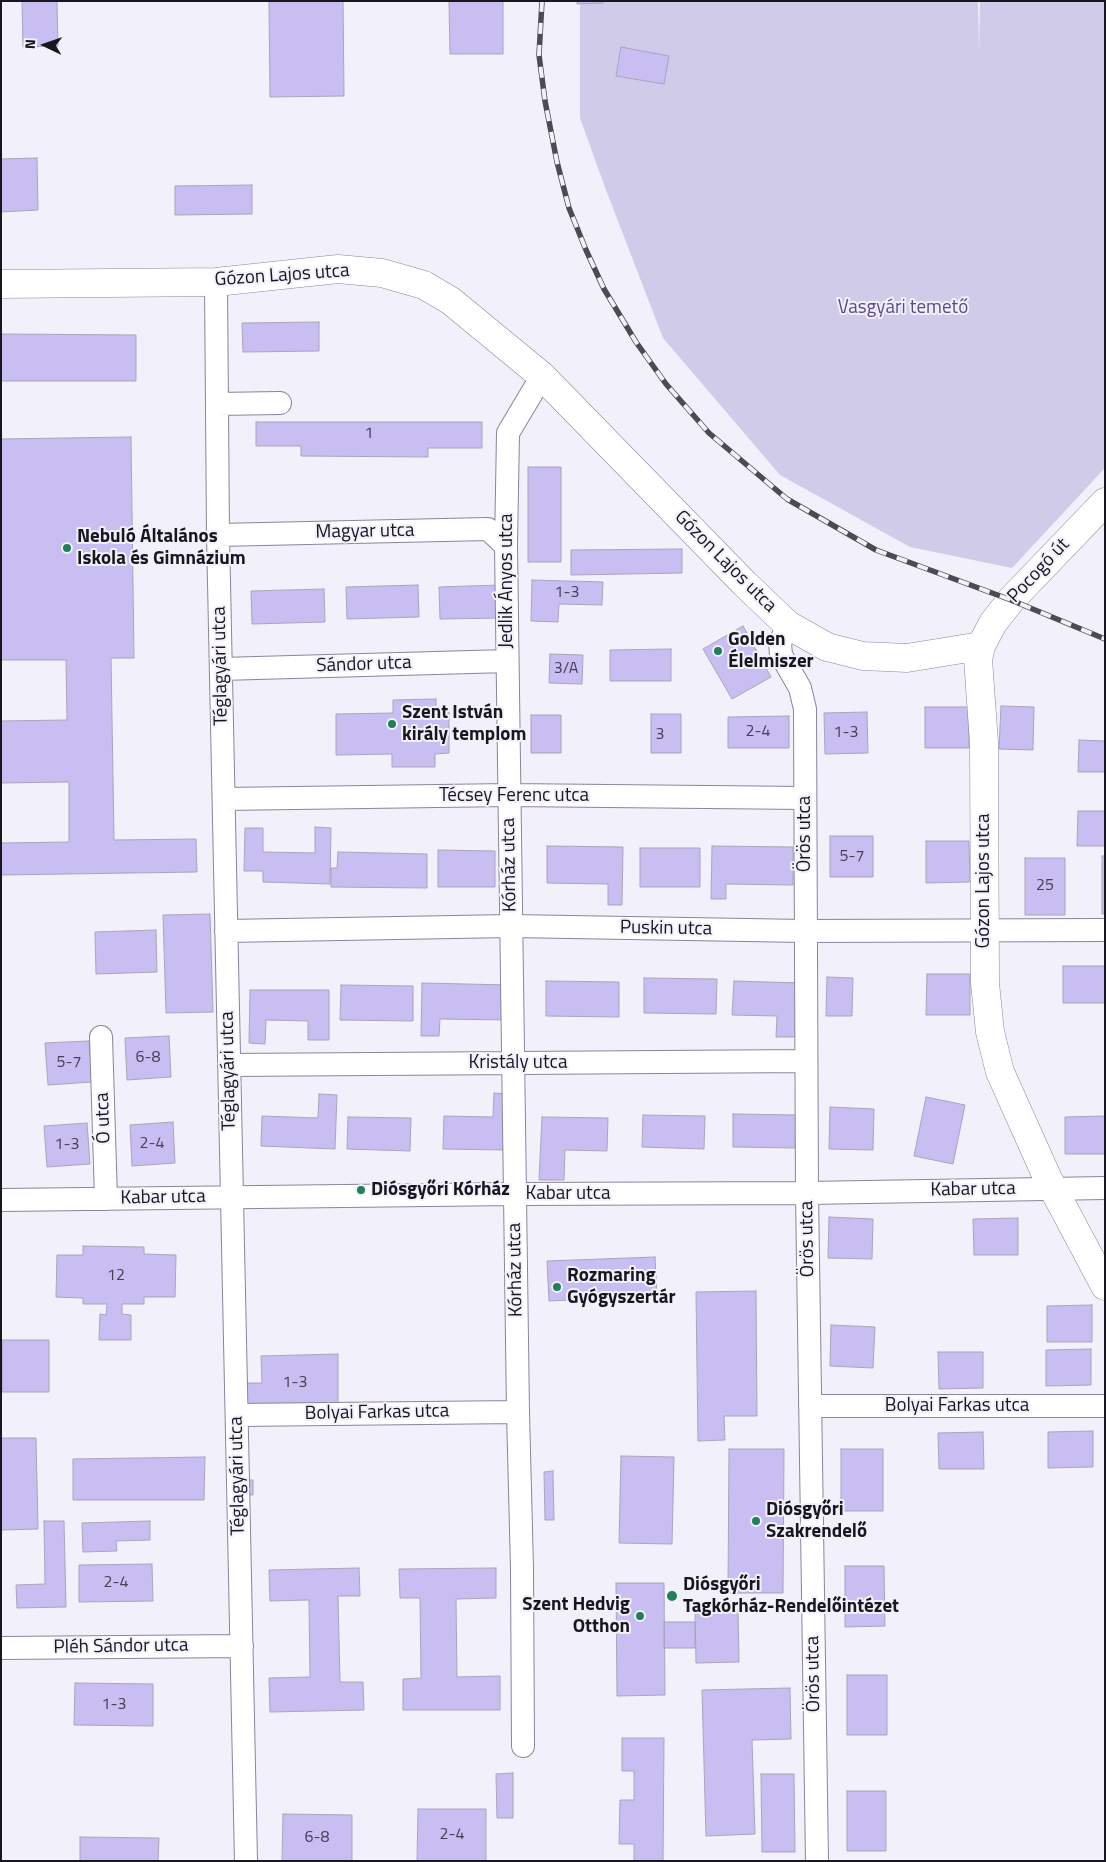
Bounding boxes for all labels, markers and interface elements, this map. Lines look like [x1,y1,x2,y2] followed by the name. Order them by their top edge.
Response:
[20,20,70,70] north arrow
[19,39,40,50] text: N
[214,260,350,292] street label: Gózon Lajos utca
[838,297,968,319] park label: Vasgyári temető
[365,424,373,444] house number: 1
[669,506,781,618] street label: Gózon Lajos utca
[496,514,518,648] street label: Jedlik Ányos utca
[315,520,415,544] street label: Magyar utca
[77,526,246,570] place label: Nebuló Általános Iskola és Gimnázium
[1003,534,1075,608] street label: Pocogó út
[61,542,73,554] marker: Nebuló Általános Iskola és Gimnázium
[555,583,579,603] house number: 1-3
[209,606,233,726] street label: Téglagyári utca
[728,629,814,673] place label: Golden Élelmiszer
[712,645,724,657] marker: Golden Élelmiszer
[316,652,412,678] street label: Sándor utca
[554,659,578,679] house number: 3/A
[402,702,526,746] place label: Szent István király templom
[386,718,398,730] marker: Szent István király templom
[746,722,770,742] house number: 2-4
[834,723,858,743] house number: 1-3
[656,725,664,745] house number: 3
[439,785,589,807] street label: Técsey Ferenc utca
[794,796,816,872] street label: Örös utca
[973,813,995,949] street label: Gózon Lajos utca
[498,818,522,912] street label: Kórház utca
[840,847,864,867] house number: 5-7
[1036,876,1054,896] house number: 25
[620,917,712,941] street label: Puskin utca
[217,1011,241,1131] street label: Téglagyári utca
[136,1048,160,1068] house number: 6-8
[469,1052,567,1074] street label: Kristály utca
[57,1053,81,1073] house number: 5-7
[92,1092,116,1144] street label: Ó utca
[140,1134,164,1154] house number: 2-4
[55,1135,79,1155] house number: 1-3
[930,1178,1016,1202] street label: Kabar utca
[371,1179,510,1201] place label: Diósgyőri Kórház
[525,1183,611,1205] street label: Kabar utca
[355,1184,367,1196] marker: Diósgyőri Kórház
[120,1186,206,1210] street label: Kabar utca
[796,1201,820,1277] street label: Örös utca
[504,1223,528,1317] street label: Kórház utca
[567,1265,676,1309] place label: Rozmaring Gyógyszertár
[107,1266,125,1286] house number: 12
[551,1281,563,1293] marker: Rozmaring Gyógyszertár
[283,1373,307,1393] house number: 1-3
[885,1395,1029,1417] street label: Bolyai Farkas utca
[305,1400,449,1426] street label: Bolyai Farkas utca
[226,1416,250,1536] street label: Téglagyári utca
[766,1499,867,1543] place label: Diósgyőri Szakrendelő
[750,1515,762,1527] marker: Diósgyőri Szakrendelő
[104,1573,128,1593] house number: 2-4
[683,1574,899,1618] place label: Diósgyőri Tagkórház-Rendelőintézet
[665,1589,679,1603] marker: Diósgyőri Tagkórház-Rendelőintézet
[522,1594,630,1638] place label: Szent Hedvig Otthon
[634,1610,646,1622] marker: Szent Hedvig Otthon
[53,1634,189,1660] street label: Pléh Sándor utca
[802,1636,826,1712] street label: Örös utca
[102,1695,126,1715] house number: 1-3
[440,1825,464,1845] house number: 2-4
[305,1828,329,1848] house number: 6-8

